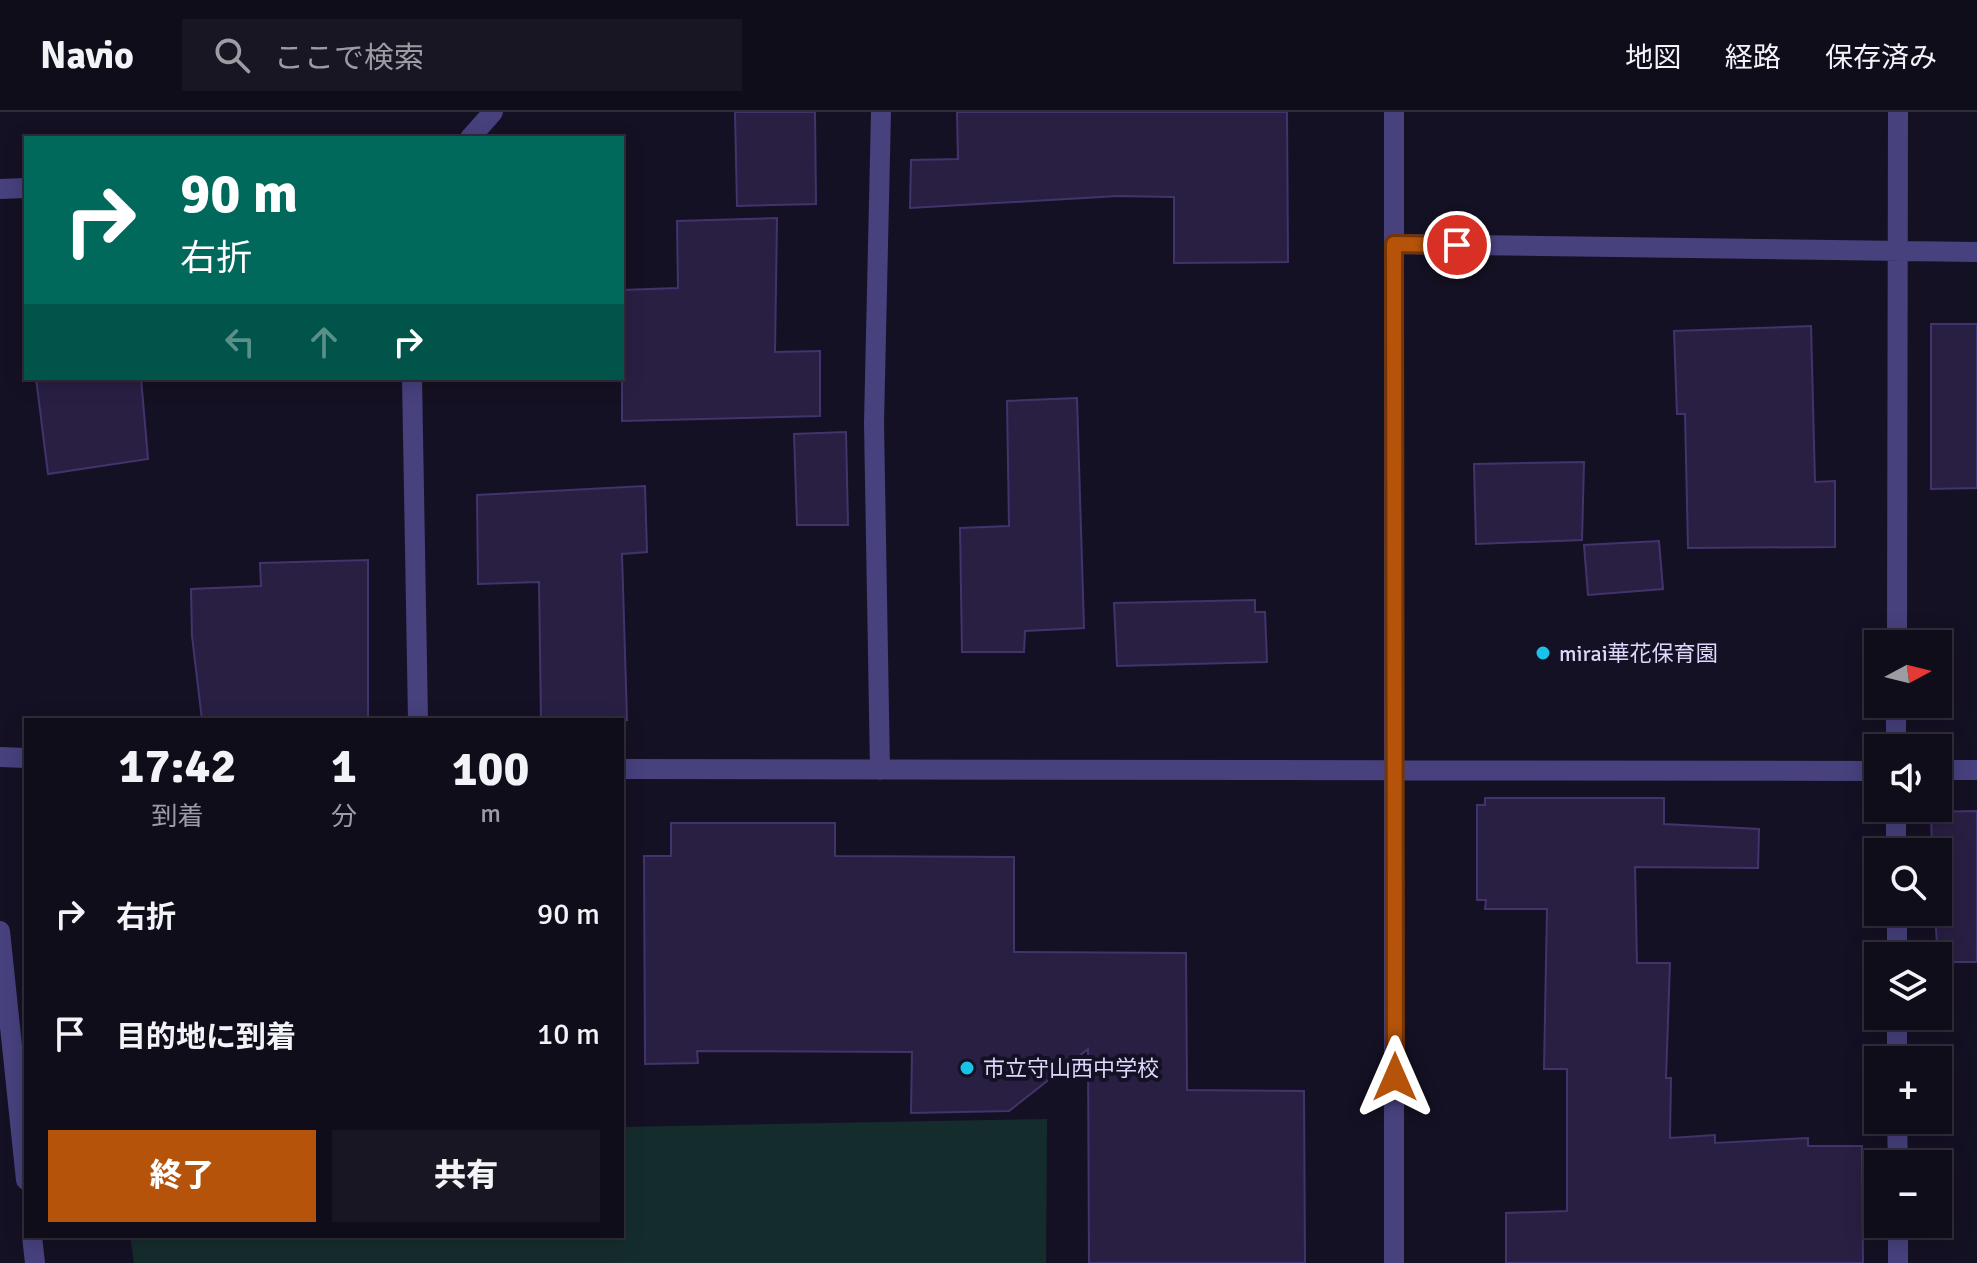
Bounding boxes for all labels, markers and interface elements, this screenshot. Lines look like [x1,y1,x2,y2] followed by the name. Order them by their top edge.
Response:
[182,19,742,91] search box
[40,32,134,79] text: Navio
[210,33,254,77] icon: search
[274,40,424,77] text: ここで検索
[1625,41,1681,75] text: 地図
[1725,41,1781,75] text: 経路
[1825,41,1937,75] text: 保存済み
[180,159,298,228] text: 90 m
[48,168,152,272] icon: right
[1423,211,1491,279] pin
[1435,223,1479,267] icon: arrive
[180,236,252,281] text: 右折
[218,320,262,364] icon: left
[302,320,346,364] icon: ahead
[386,320,430,364] icon: right
[1864,630,1952,718] north arrow
[1864,630,1952,1238] map controls
[1559,640,1718,667] place label: mirai華花保育園
[1534,644,1552,662] marker: mirai華花保育園
[1864,734,1952,822] button: sound
[119,737,236,796] text: 17:42
[331,737,357,796] text: 1
[452,740,529,799] text: 100
[480,798,501,830] text: m
[152,801,204,833] text: 到着
[331,801,357,833] text: 分
[1864,838,1952,926] button: search
[48,892,92,936] icon: right
[537,896,600,933] text: 90 m
[116,899,176,936] text: 右折
[1864,942,1952,1030] button: layers
[48,1012,92,1056] icon: arrive
[537,1016,600,1053] text: 10 m
[116,1019,296,1056] text: 目的地に到着
[1353,1035,1437,1119] position arrow
[1864,1046,1952,1134] button: +
[983,1055,1159,1082] place label: 市立守山西中学校
[958,1059,976,1077] marker: 市立守山西中学校
[48,1130,316,1222] button: 終了
[332,1130,600,1222] button: 共有
[1864,1150,1952,1238] button: −

